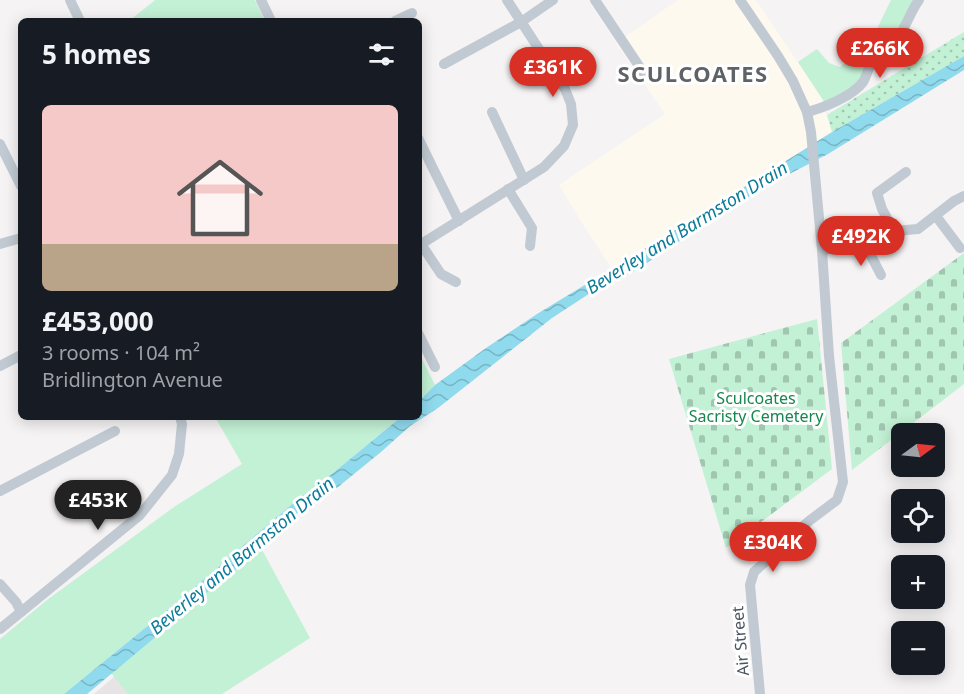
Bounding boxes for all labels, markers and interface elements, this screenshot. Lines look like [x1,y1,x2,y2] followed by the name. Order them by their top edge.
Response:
[838,28,922,79] pin: £266K
[850,34,910,61] text: £266K
[42,36,151,72] text: 5 homes
[365,38,398,71] icon: filters
[511,47,595,98] pin: £361K
[523,53,583,80] text: £361K
[617,58,769,88] district label: SCULCOATES
[166,144,274,252] icon: home
[581,155,792,299] water label: Beverley and Barmston Drain
[819,216,903,267] pin: £492K
[831,222,891,249] text: £492K
[42,303,154,339] text: £453,000
[42,339,200,366] text: 3 rooms · 104 m²
[42,366,223,393] text: Bridlington Avenue
[689,387,824,427] park label: Sculcoates Sacristy Cemetery
[891,423,945,477] north arrow
[891,423,945,675] map controls
[144,471,338,639] water label: Beverley and Barmston Drain
[56,480,140,531] pin: £453K
[68,486,128,513] text: £453K
[891,489,945,543] button: locate
[731,522,815,573] pin: £304K
[743,528,803,555] text: £304K
[891,555,945,609] button: +
[726,605,754,677] street label: Air Street
[891,621,945,675] button: −

